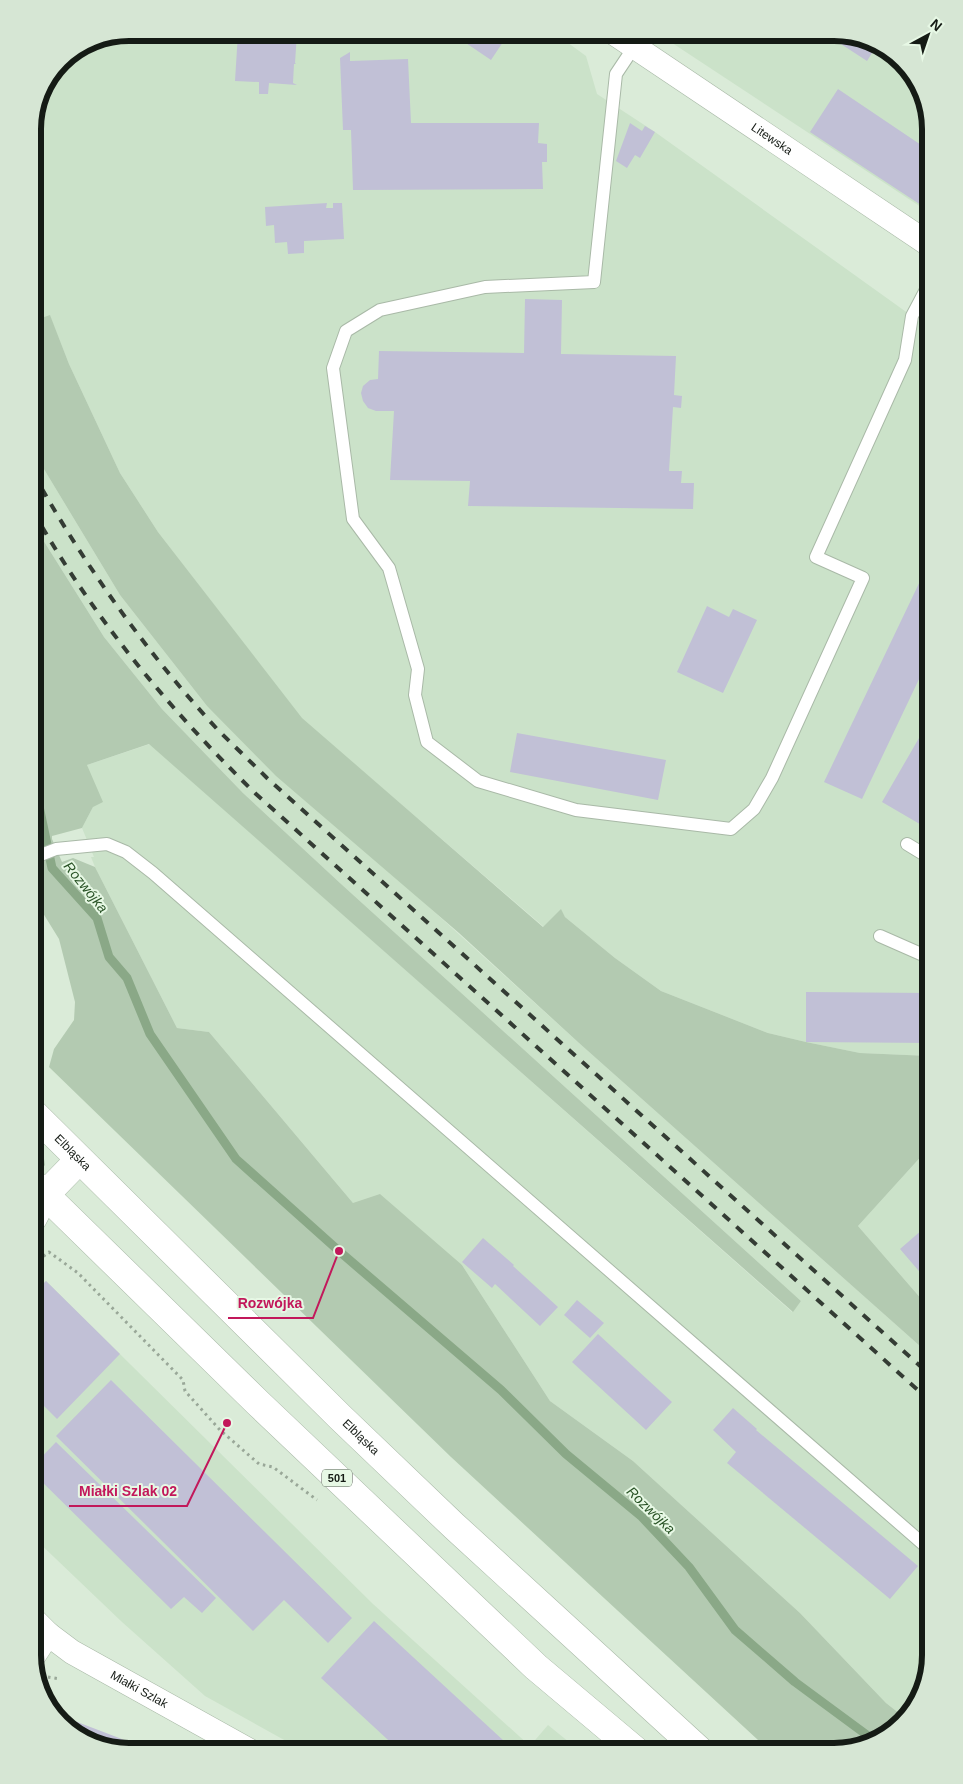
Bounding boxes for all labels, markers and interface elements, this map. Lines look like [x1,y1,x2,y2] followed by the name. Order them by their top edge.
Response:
[903,10,953,60] north arrow
[927,16,945,34] text: N
[748,120,795,158] street label: Litewska
[61,858,111,916] water label: Rozwójka
[52,1131,94,1174] street label: Elbląska
[228,1289,313,1318] callout: Rozwójka
[238,1295,302,1311] text: Rozwójka
[340,1416,382,1458] street label: Elbląska
[322,1470,352,1486] road number: 501
[69,1477,187,1506] callout: Miałki Szlak 02
[79,1483,177,1499] text: Miałki Szlak 02
[624,1483,679,1537] water label: Rozwójka
[108,1668,171,1711] street label: Miałki Szlak

